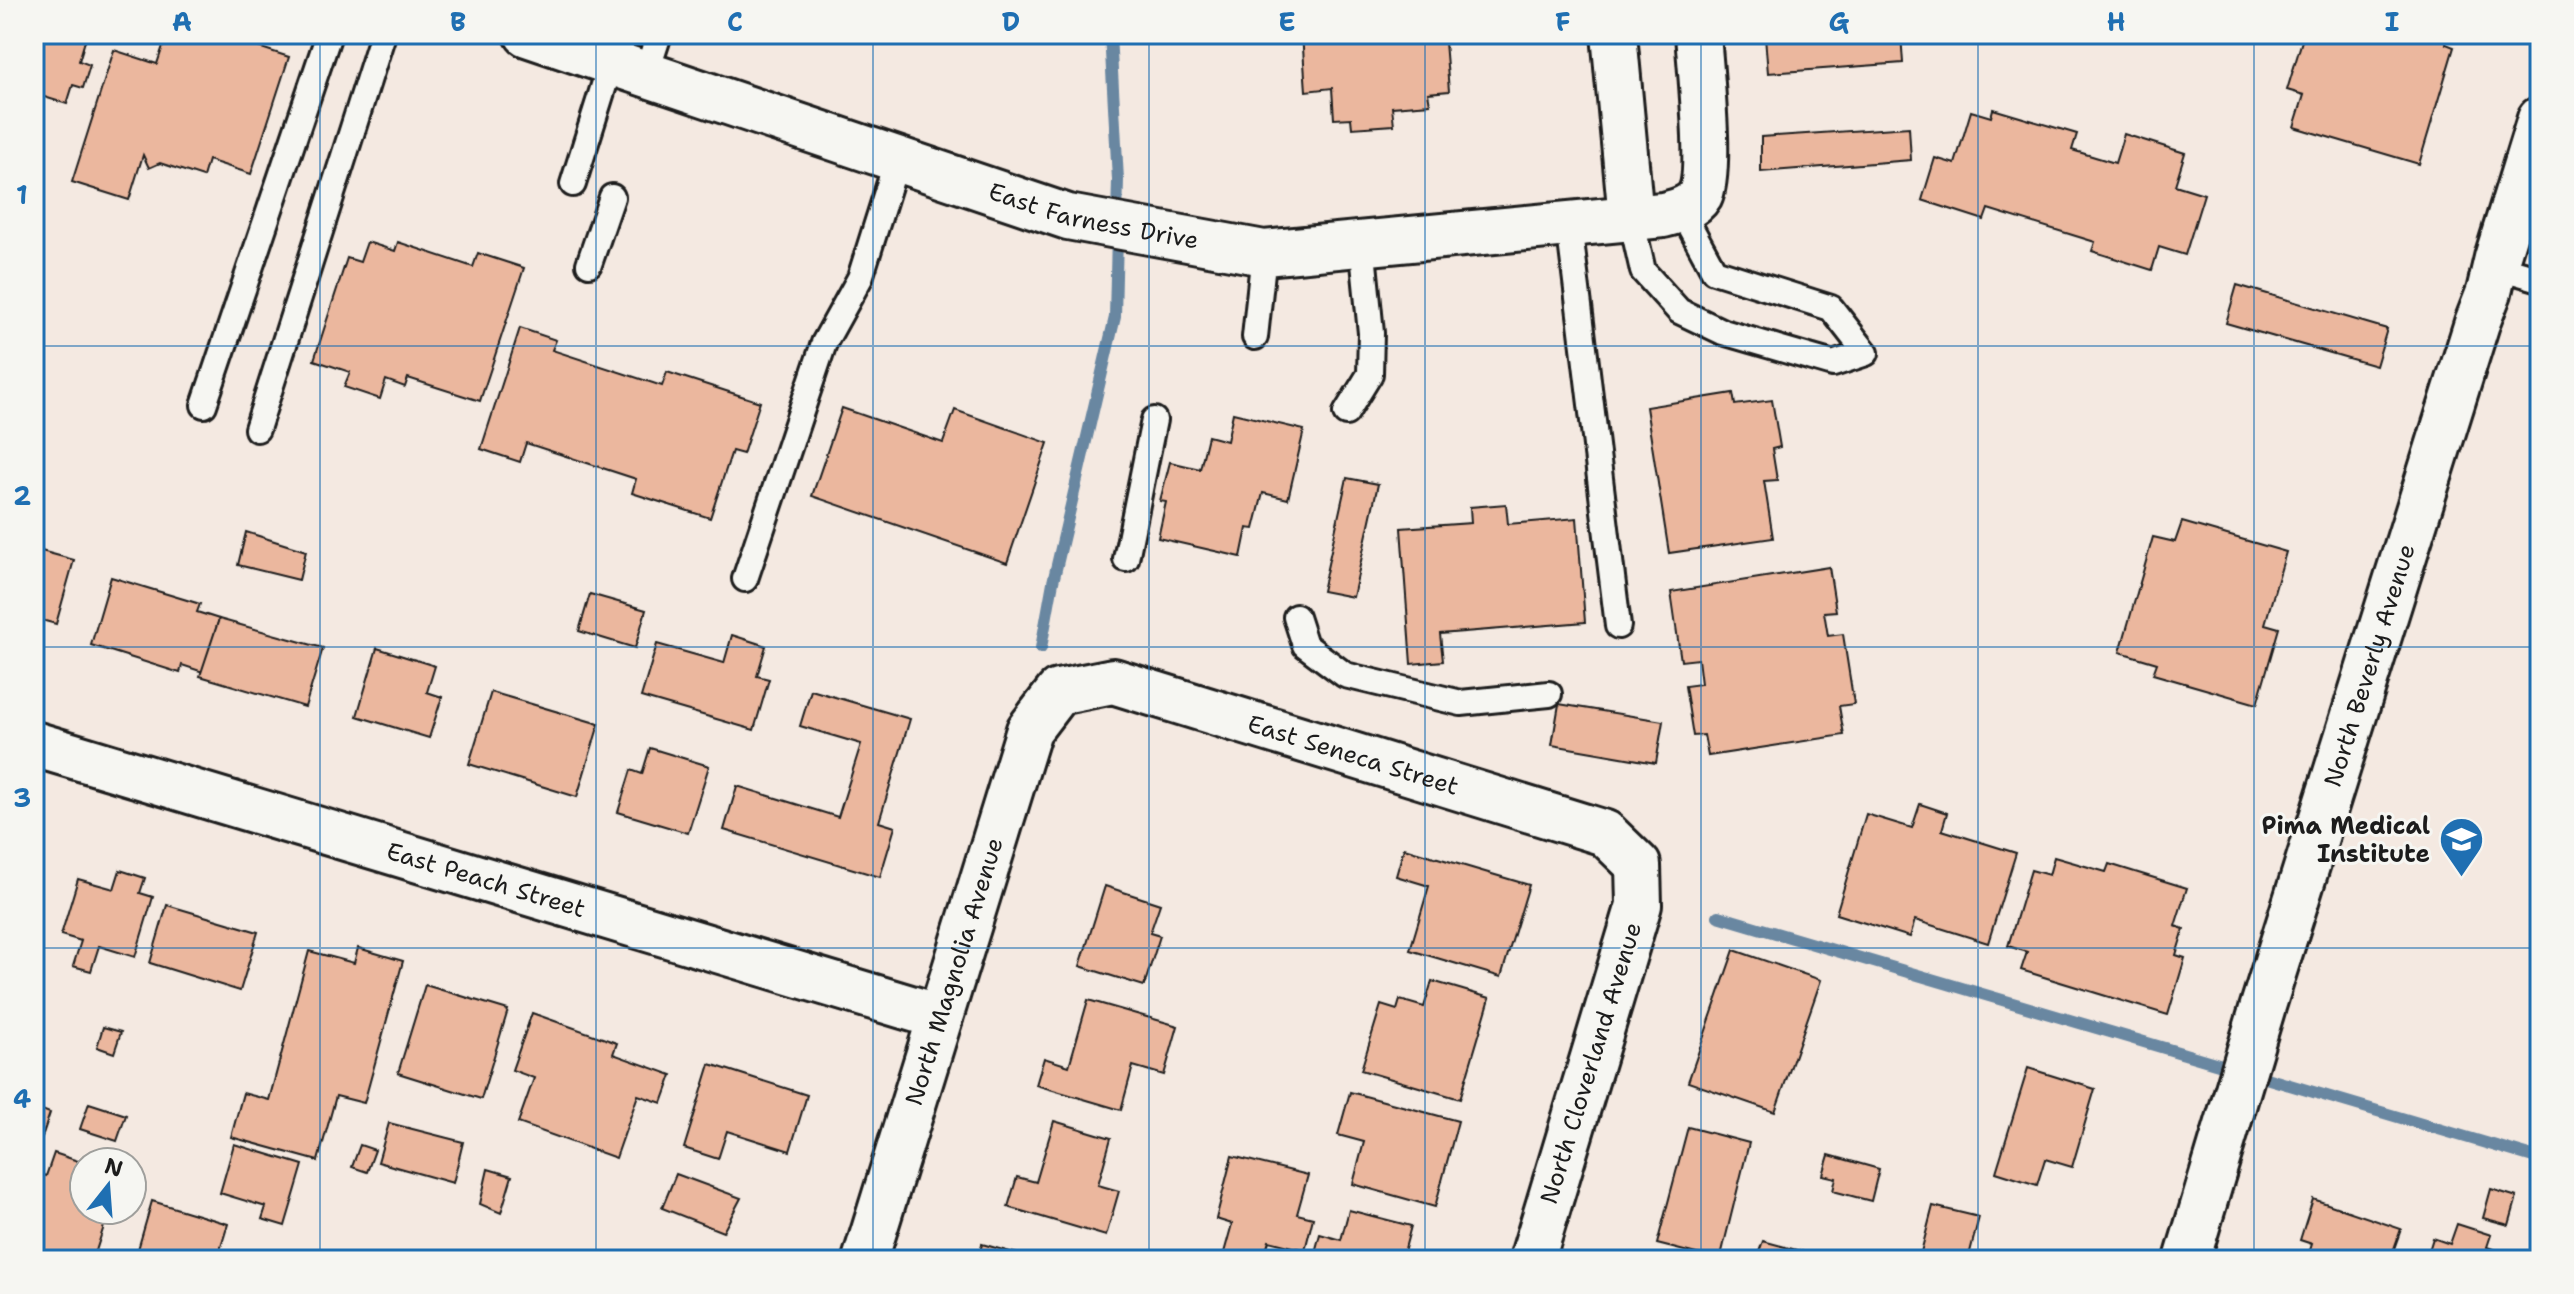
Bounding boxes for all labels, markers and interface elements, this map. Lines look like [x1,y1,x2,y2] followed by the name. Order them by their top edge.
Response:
[172,4,192,39] text: A
[450,4,466,39] text: B
[727,4,743,39] text: C
[1002,4,1020,39] text: D
[1278,4,1296,39] text: E
[1555,4,1571,39] text: F
[1829,4,1850,39] text: G
[2107,4,2125,39] text: H
[2385,4,2399,39] text: I
[985,175,1201,257] street label: East Farness Drive
[16,177,28,212] text: 1
[13,478,31,513] text: 2
[2317,540,2423,791] street label: North Beverly Avenue
[1244,708,1463,803] street label: East Seneca Street
[13,780,31,815] text: 3
[2262,810,2430,870] place label: Pima Medical Institute
[2437,816,2485,879] school or university icon: Pima Medical Institute
[898,834,1011,1109] street label: North Magnolia Avenue
[383,835,589,925] street label: East Peach Street
[1533,918,1649,1208] street label: North Cloverland Avenue
[13,1081,31,1116] text: 4
[68,1146,148,1226] north arrow
[101,1151,126,1184] text: N

